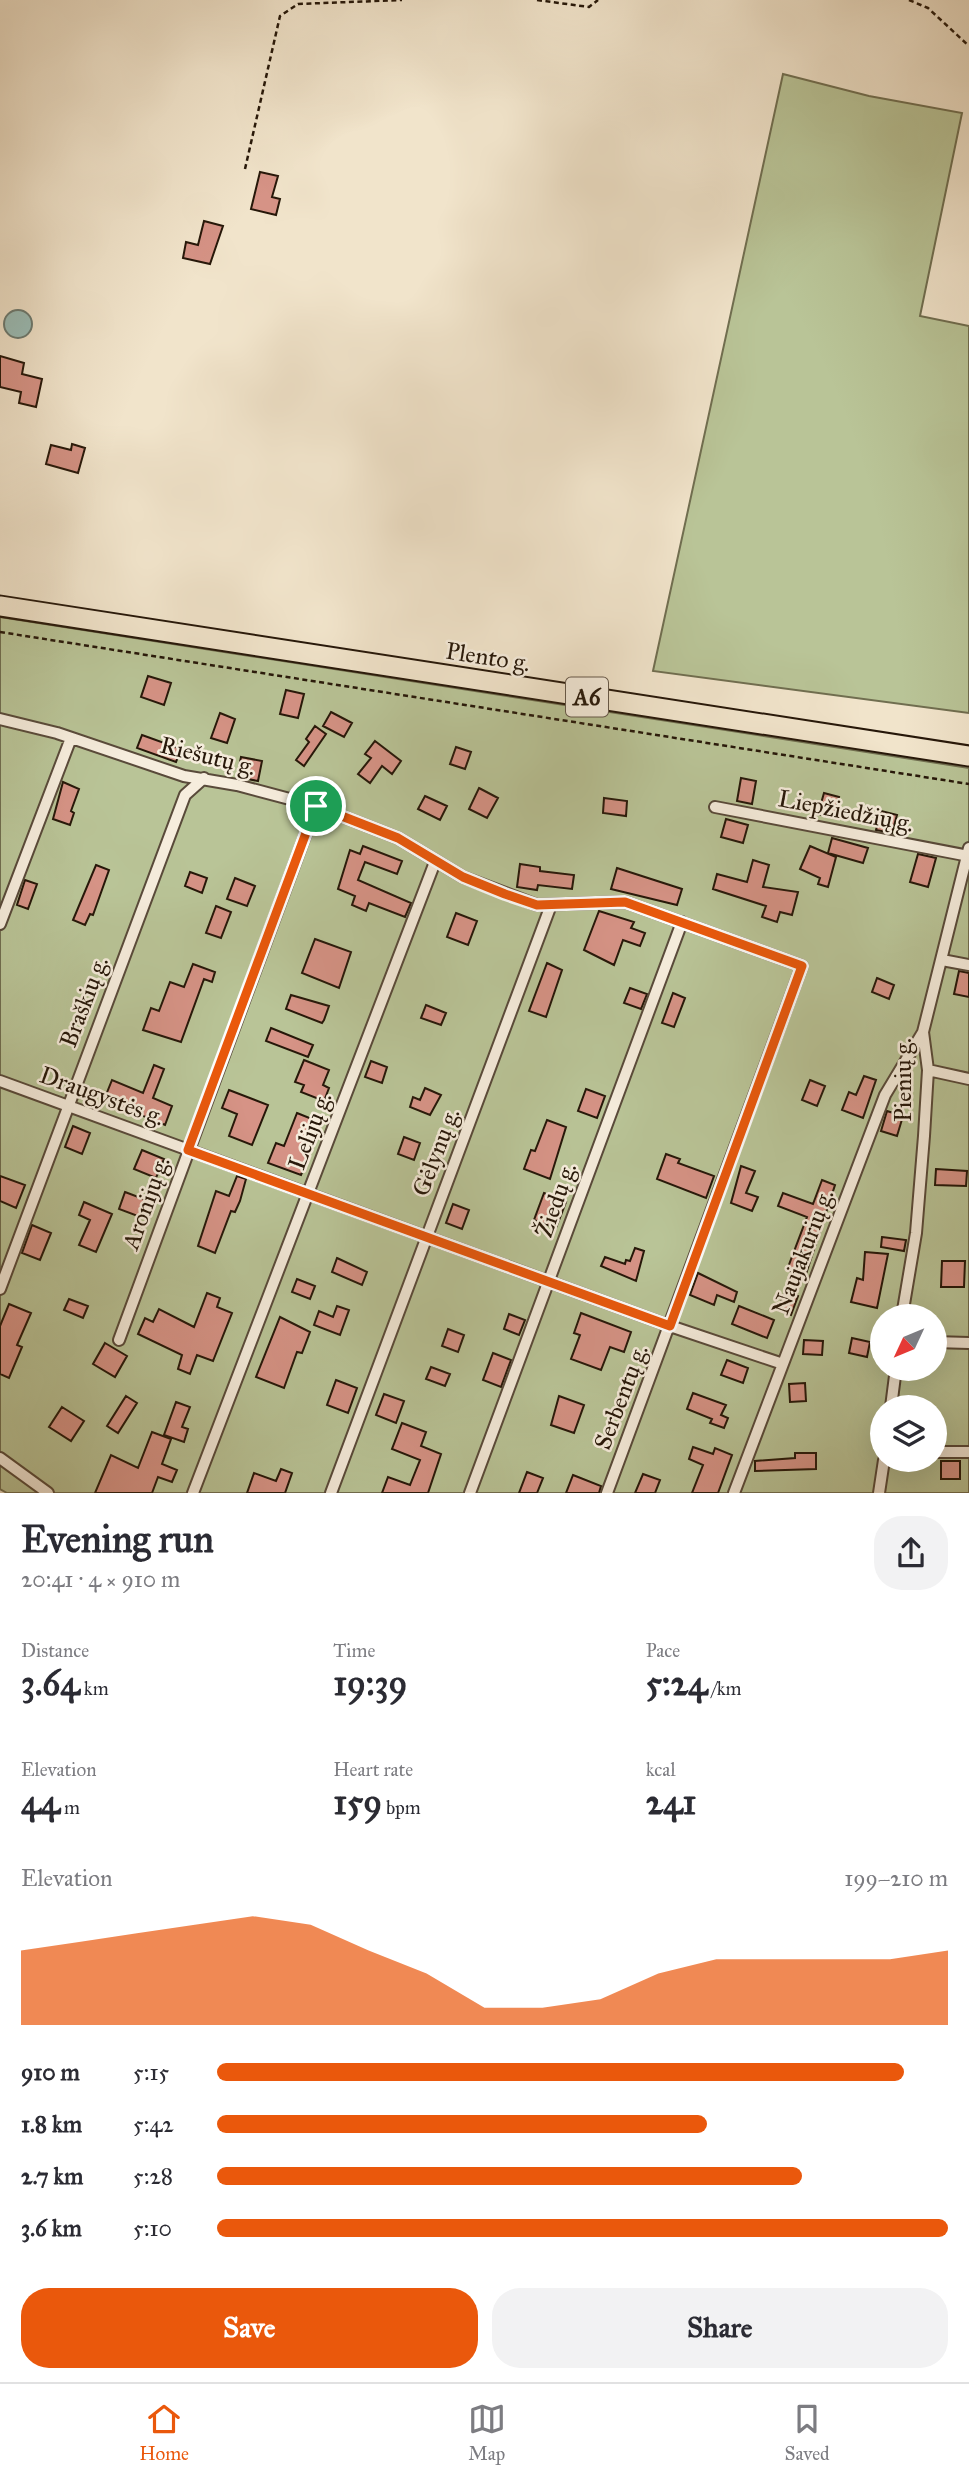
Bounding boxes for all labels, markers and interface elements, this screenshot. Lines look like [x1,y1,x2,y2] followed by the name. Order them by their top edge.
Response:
[444,636,532,678] street label: Plento g.
[566,678,608,716] road number: A6
[157,730,259,782] street label: Riešutų g.
[286,776,346,836] pin
[776,783,916,839] street label: Liepžiedžių g.
[297,787,335,825] icon: arrive
[53,952,115,1052] street label: Braškių g.
[888,1038,918,1122] street label: Pienių g.
[35,1060,169,1132] street label: Draugystės g.
[282,1088,338,1174] street label: Lelijų g.
[406,1104,466,1200] street label: Gėlynų g.
[115,1152,177,1255] street label: Aronijų g.
[529,1158,583,1242] street label: Žiedų g.
[765,1185,841,1319] street label: Naujakurių g.
[870,1304,947,1381] north arrow
[870,1304,947,1472] map controls
[587,1340,655,1454] street label: Serbentų g.
[870,1395,947,1472] button: layers
[21,1516,214,1562] text: Evening run
[874,1516,948,1590] button: share
[21,1565,180,1593] text: 20:41 · 4 × 910 m
[21,1639,89,1662] text: Distance
[333,1639,375,1662] text: Time
[646,1639,680,1662] text: Pace
[21,1662,80,1705] text: 3.64
[333,1662,407,1705] text: 19:39
[646,1662,708,1705] text: 5:24
[80,1677,109,1700] text: km
[708,1677,742,1700] text: /km
[21,1758,96,1781] text: Elevation
[333,1758,413,1781] text: Heart rate
[646,1758,676,1781] text: kcal
[21,1781,60,1824] text: 44
[333,1781,382,1824] text: 159
[646,1781,696,1824] text: 241
[60,1796,80,1819] text: m
[382,1796,421,1819] text: bpm
[21,1864,112,1892] text: Elevation
[844,1864,948,1892] text: 199–210 m
[21,2058,80,2086] text: 910 m
[133,2058,169,2086] text: 5:15
[21,2110,82,2138] text: 1.8 km
[133,2110,174,2138] text: 5:42
[21,2162,83,2190] text: 2.7 km
[133,2162,173,2190] text: 5:28
[21,2214,82,2242] text: 3.6 km
[133,2214,172,2242] text: 5:10
[21,2288,478,2368] button: Save
[492,2288,948,2368] button: Share
[139,2400,189,2465] tab: Home
[468,2400,506,2465] tab: Map
[785,2400,830,2465] tab: Saved

